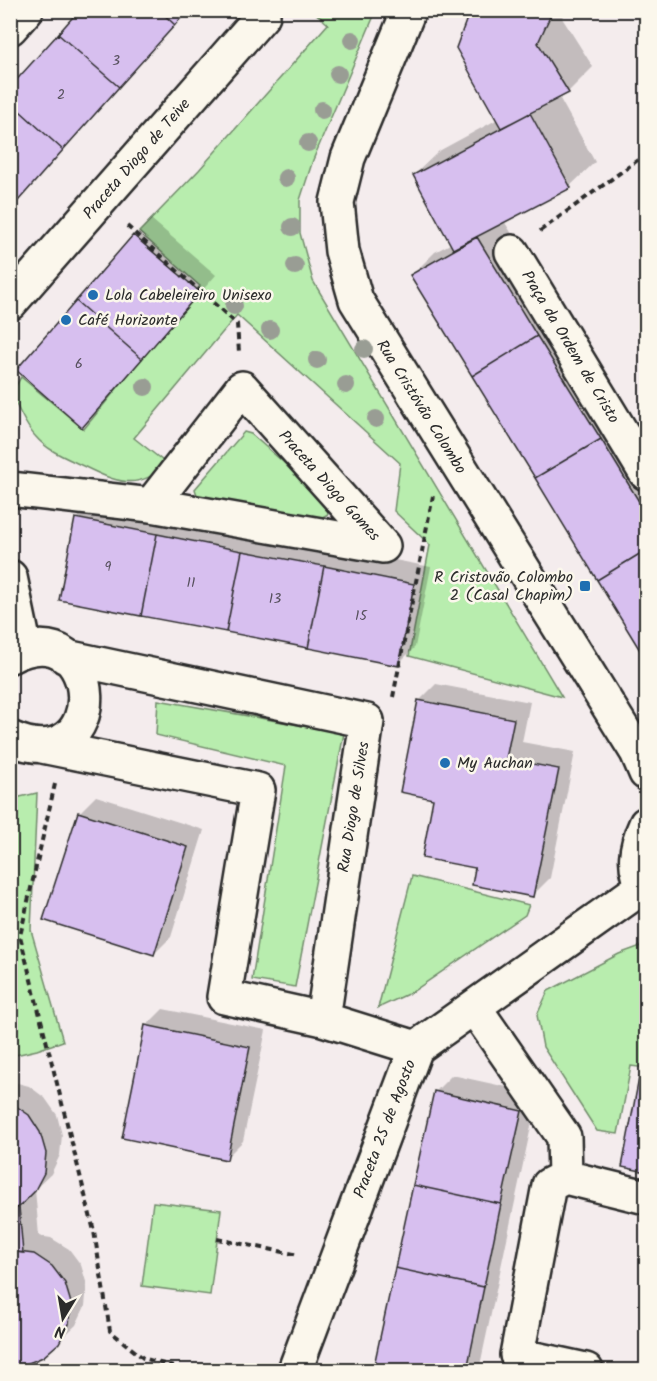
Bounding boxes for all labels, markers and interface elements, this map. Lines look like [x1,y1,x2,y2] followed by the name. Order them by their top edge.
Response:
[112,50,120,72] house number: 3
[57,84,65,106] house number: 2
[77,93,197,225] street label: Praceta Diogo de Teive
[514,266,626,428] street label: Praça da Ordem de Cristo
[105,283,272,308] place label: Lola Cabeleireiro Unisexo
[86,288,100,302] marker: Lola Cabeleireiro Unisexo
[78,308,178,333] place label: Café Horizonte
[59,313,73,327] marker: Café Horizonte
[370,335,472,479] street label: Rua Cristóvão Colombo
[75,353,83,375] house number: 6
[272,425,386,547] street label: Praceta Diogo Gomes
[105,556,112,578] house number: 9
[434,565,573,608] place label: R Cristovão Colombo 2 (Casal Chapim)
[187,572,195,594] house number: 11
[578,579,592,593] marker: R Cristovão Colombo 2 (Casal Chapim)
[269,588,281,610] house number: 13
[355,605,368,627] house number: 15
[331,740,377,874] street label: Rua Diogo de Silves
[457,751,533,776] place label: My Auchan
[438,756,452,770] marker: My Auchan
[347,1056,423,1202] street label: Praceta 25 de Agosto
[33,1288,93,1348] north arrow
[53,1318,68,1344] text: N

